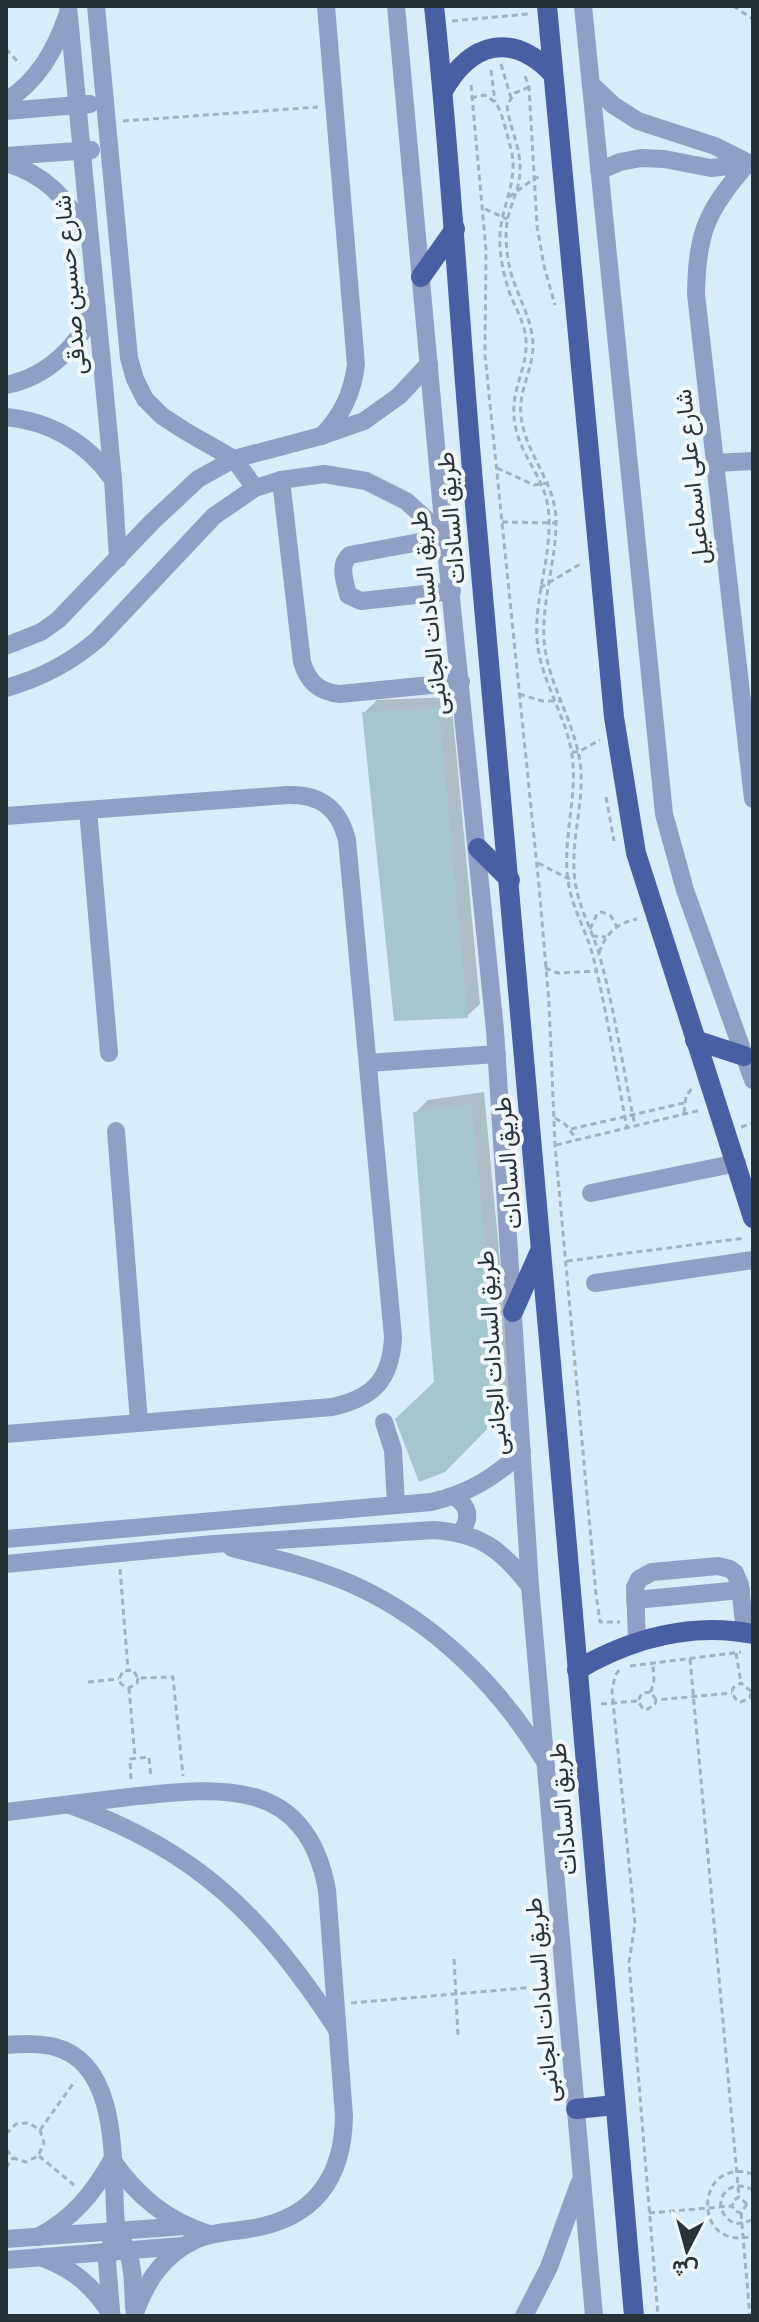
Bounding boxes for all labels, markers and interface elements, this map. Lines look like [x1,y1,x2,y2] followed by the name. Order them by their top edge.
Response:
[46,194,94,376] street label: شارع حسين صدقى
[667,388,717,566] street label: شارع على اسماعيل
[429,451,472,586] street label: طريق السادات
[402,509,455,717] street label: طريق السادات الجانبى
[486,1096,529,1231] street label: طريق السادات
[469,1249,514,1457] street label: طريق السادات الجانبى
[541,1742,584,1877] street label: طريق السادات
[517,1896,566,2104] street label: طريق السادات الجانبى
[647,2210,727,2290] north arrow
[670,2255,700,2285] text: ش

